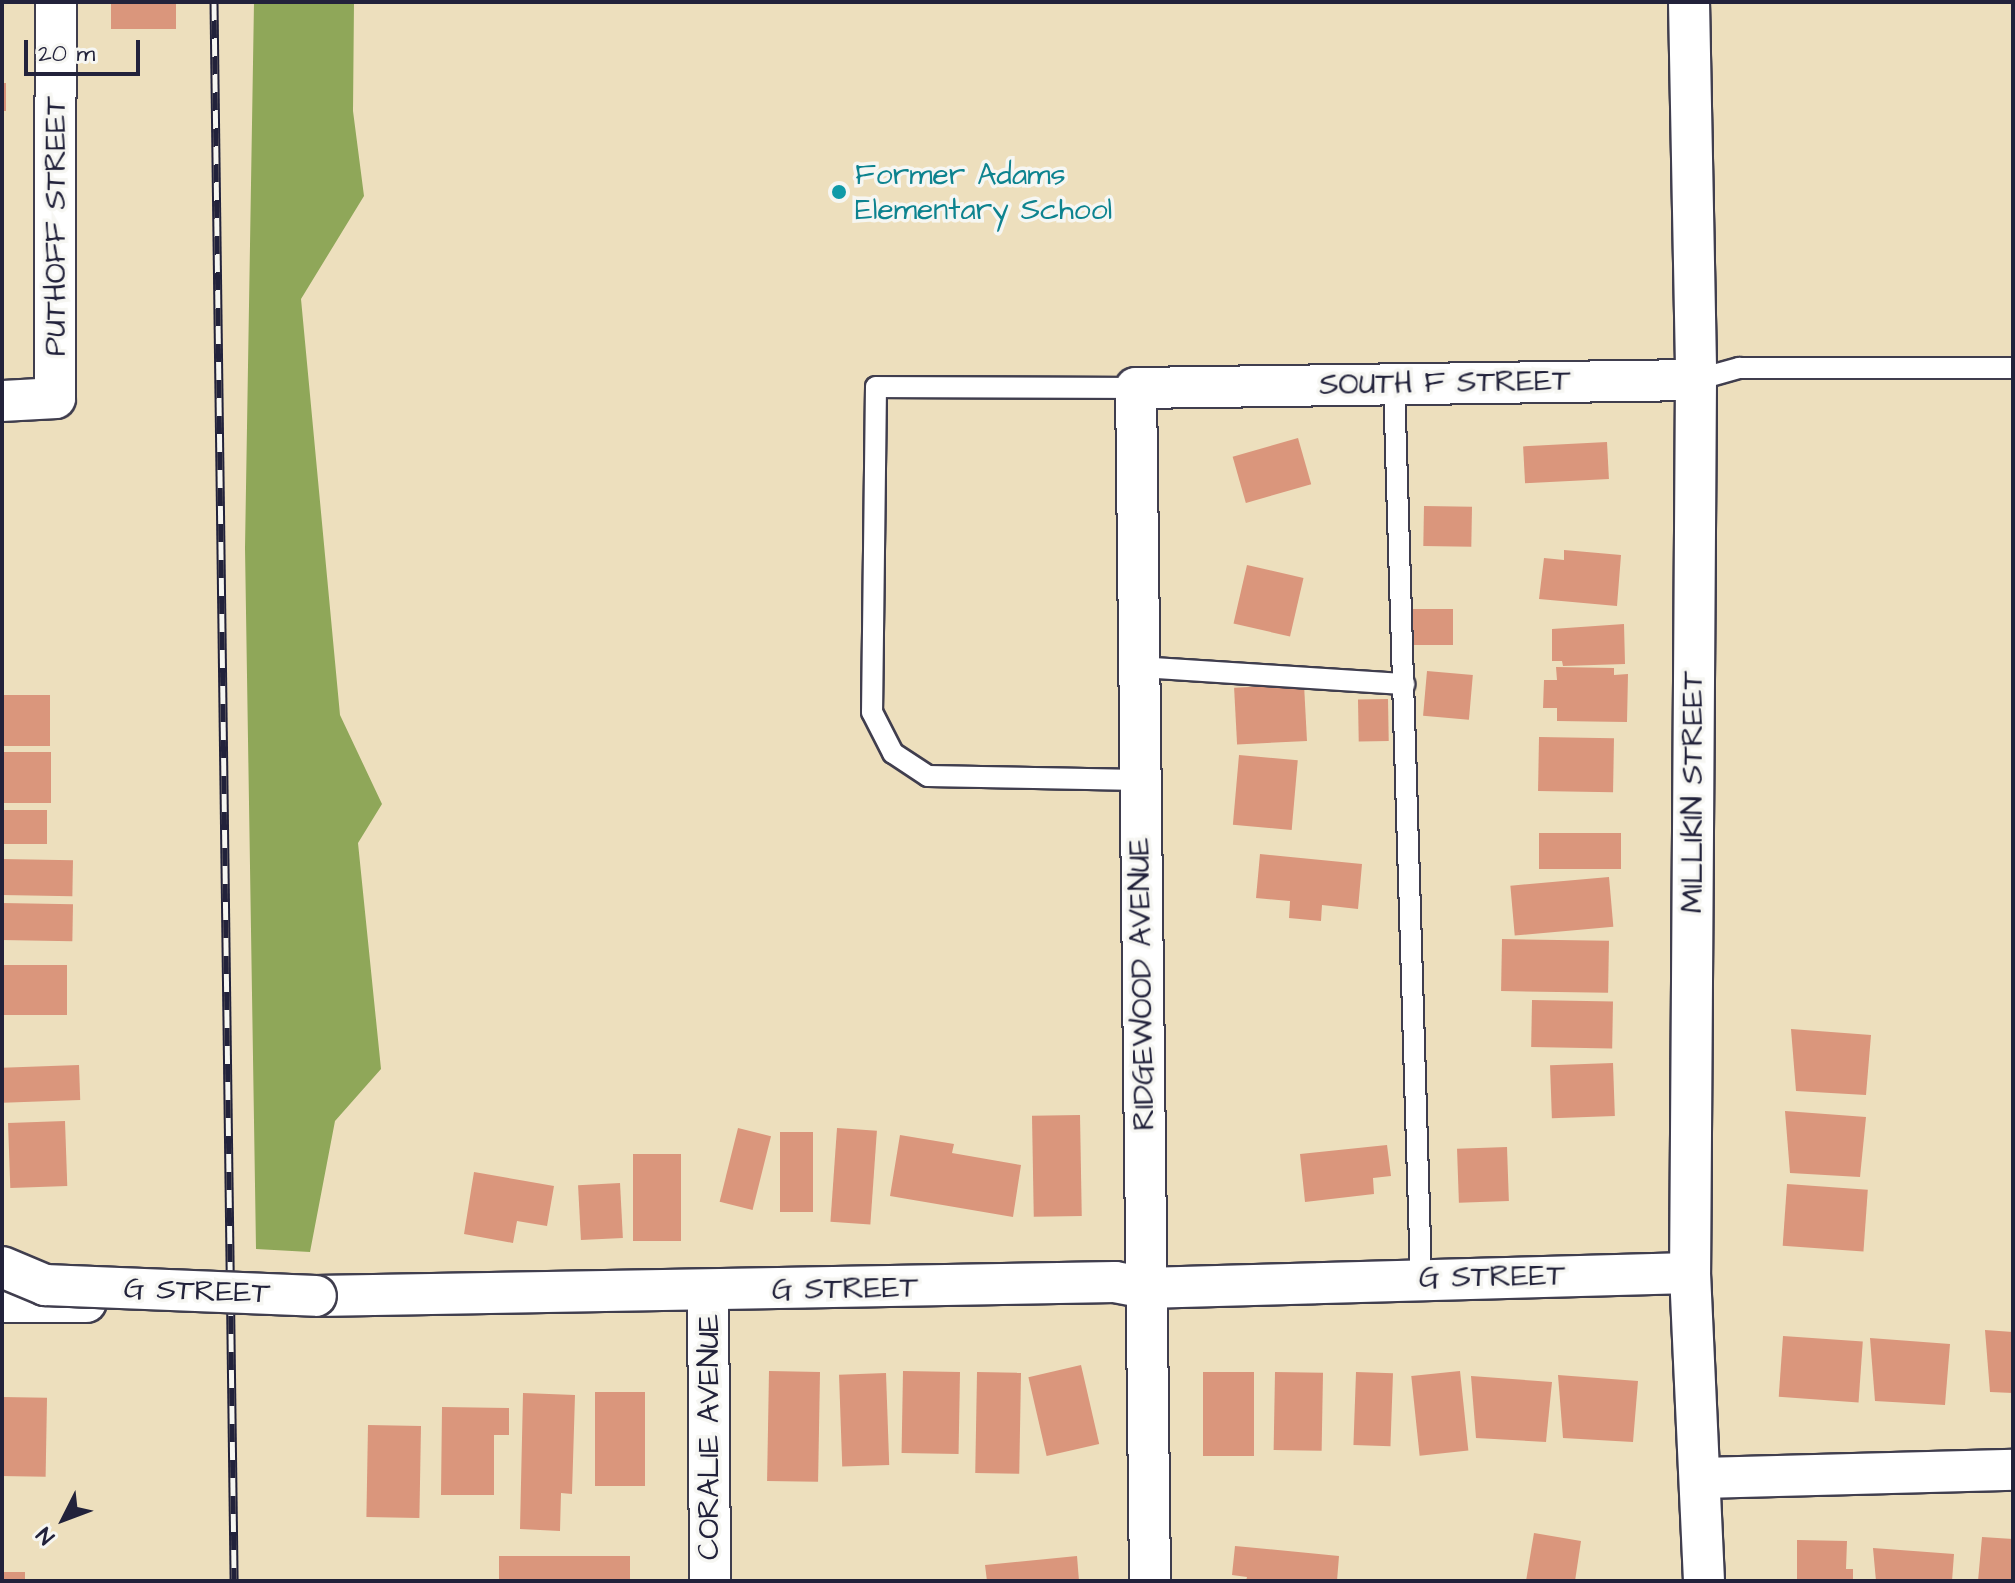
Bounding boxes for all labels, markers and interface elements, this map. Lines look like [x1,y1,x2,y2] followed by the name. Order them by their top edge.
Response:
[28,24,144,74] scale bar
[38,37,95,71] text: 20 m
[38,96,74,356] street label: PUTHOFF STREET
[855,157,1112,228] place label: Former Adams Elementary School
[830,183,848,201] marker: Former Adams Elementary School
[1319,363,1571,403] street label: SOUTH F STREET
[1675,671,1711,913] street label: MILLIKIN STREET
[1121,837,1163,1131] street label: RIDGEWOOD AVENUE
[1419,1258,1565,1296] street label: G STREET
[123,1270,271,1312] street label: G STREET
[772,1270,918,1308] street label: G STREET
[691,1314,727,1560] street label: CORALIE AVENUE
[24,1479,104,1559] north arrow
[30,1520,62,1551] text: N

